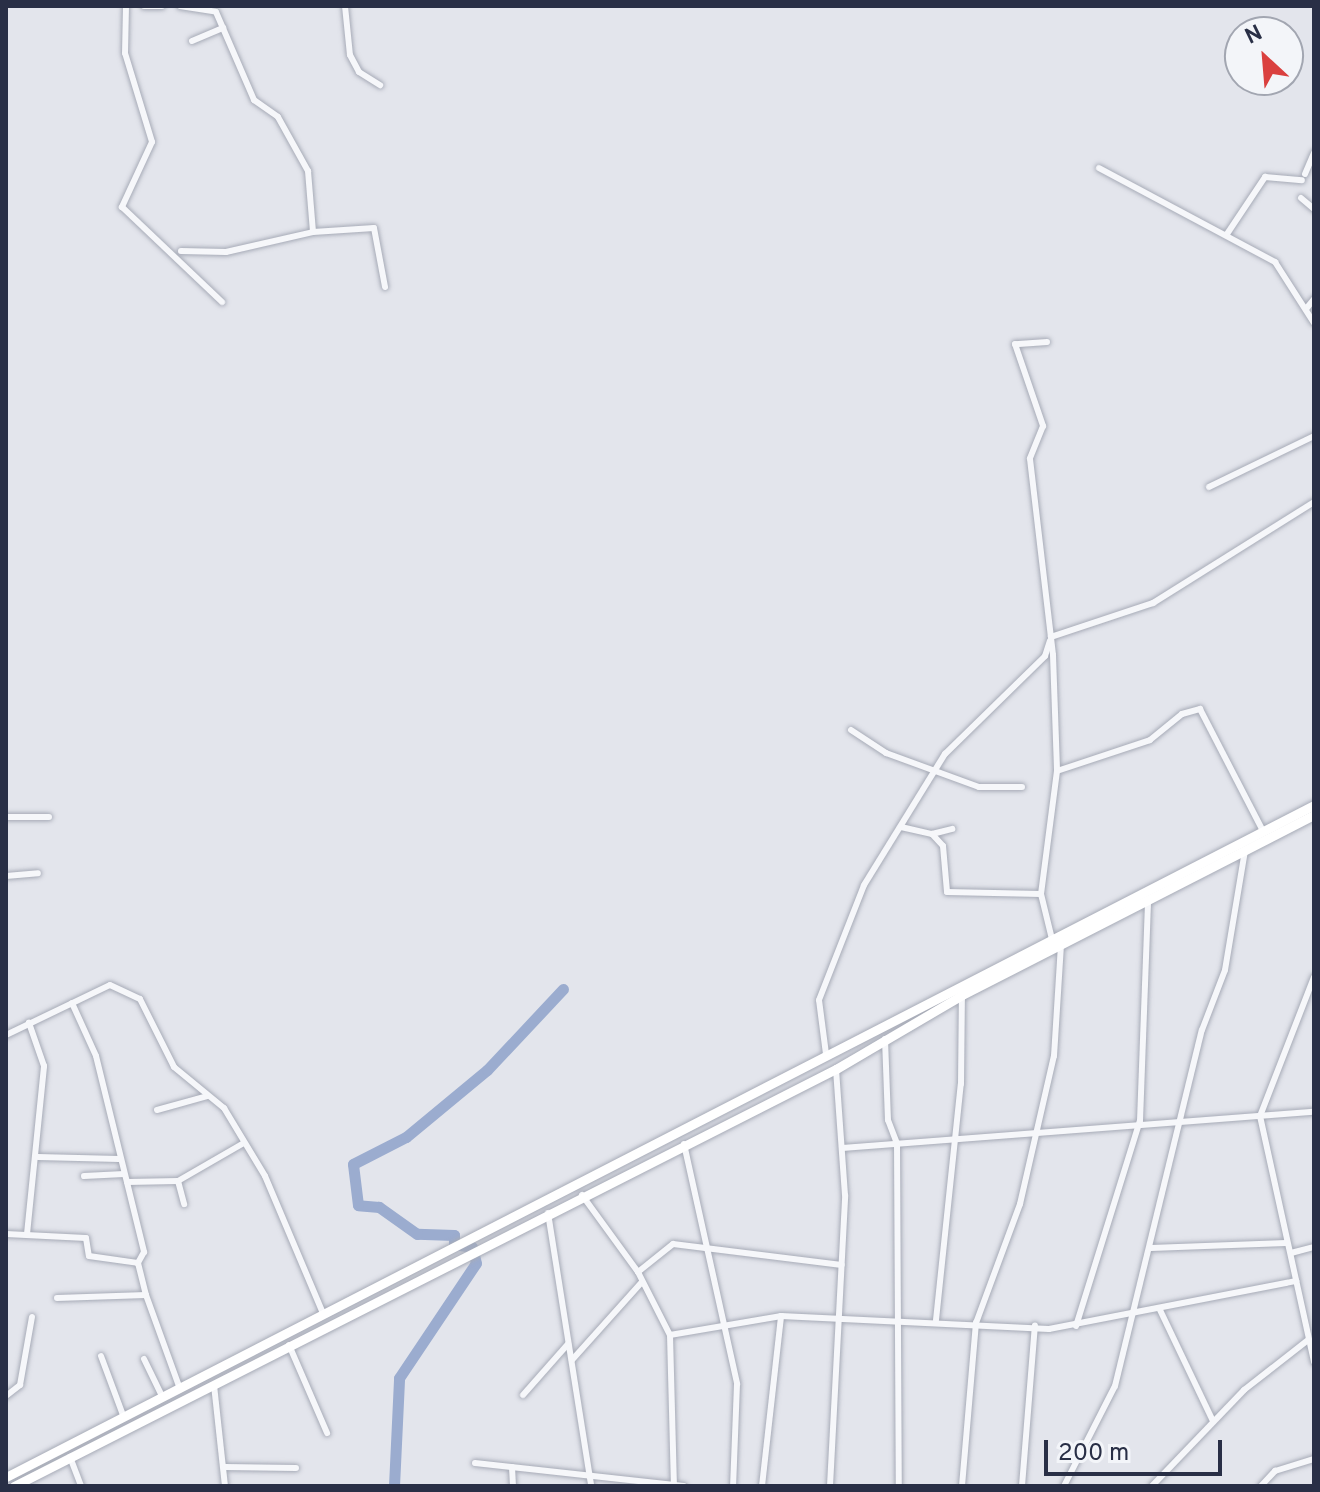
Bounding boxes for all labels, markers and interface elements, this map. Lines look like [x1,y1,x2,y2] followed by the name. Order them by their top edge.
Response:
[1224,16,1304,96] north arrow
[1241,20,1267,51] text: N
[1048,1424,1226,1474] scale bar
[1058,1439,1129,1469] text: 200 m

